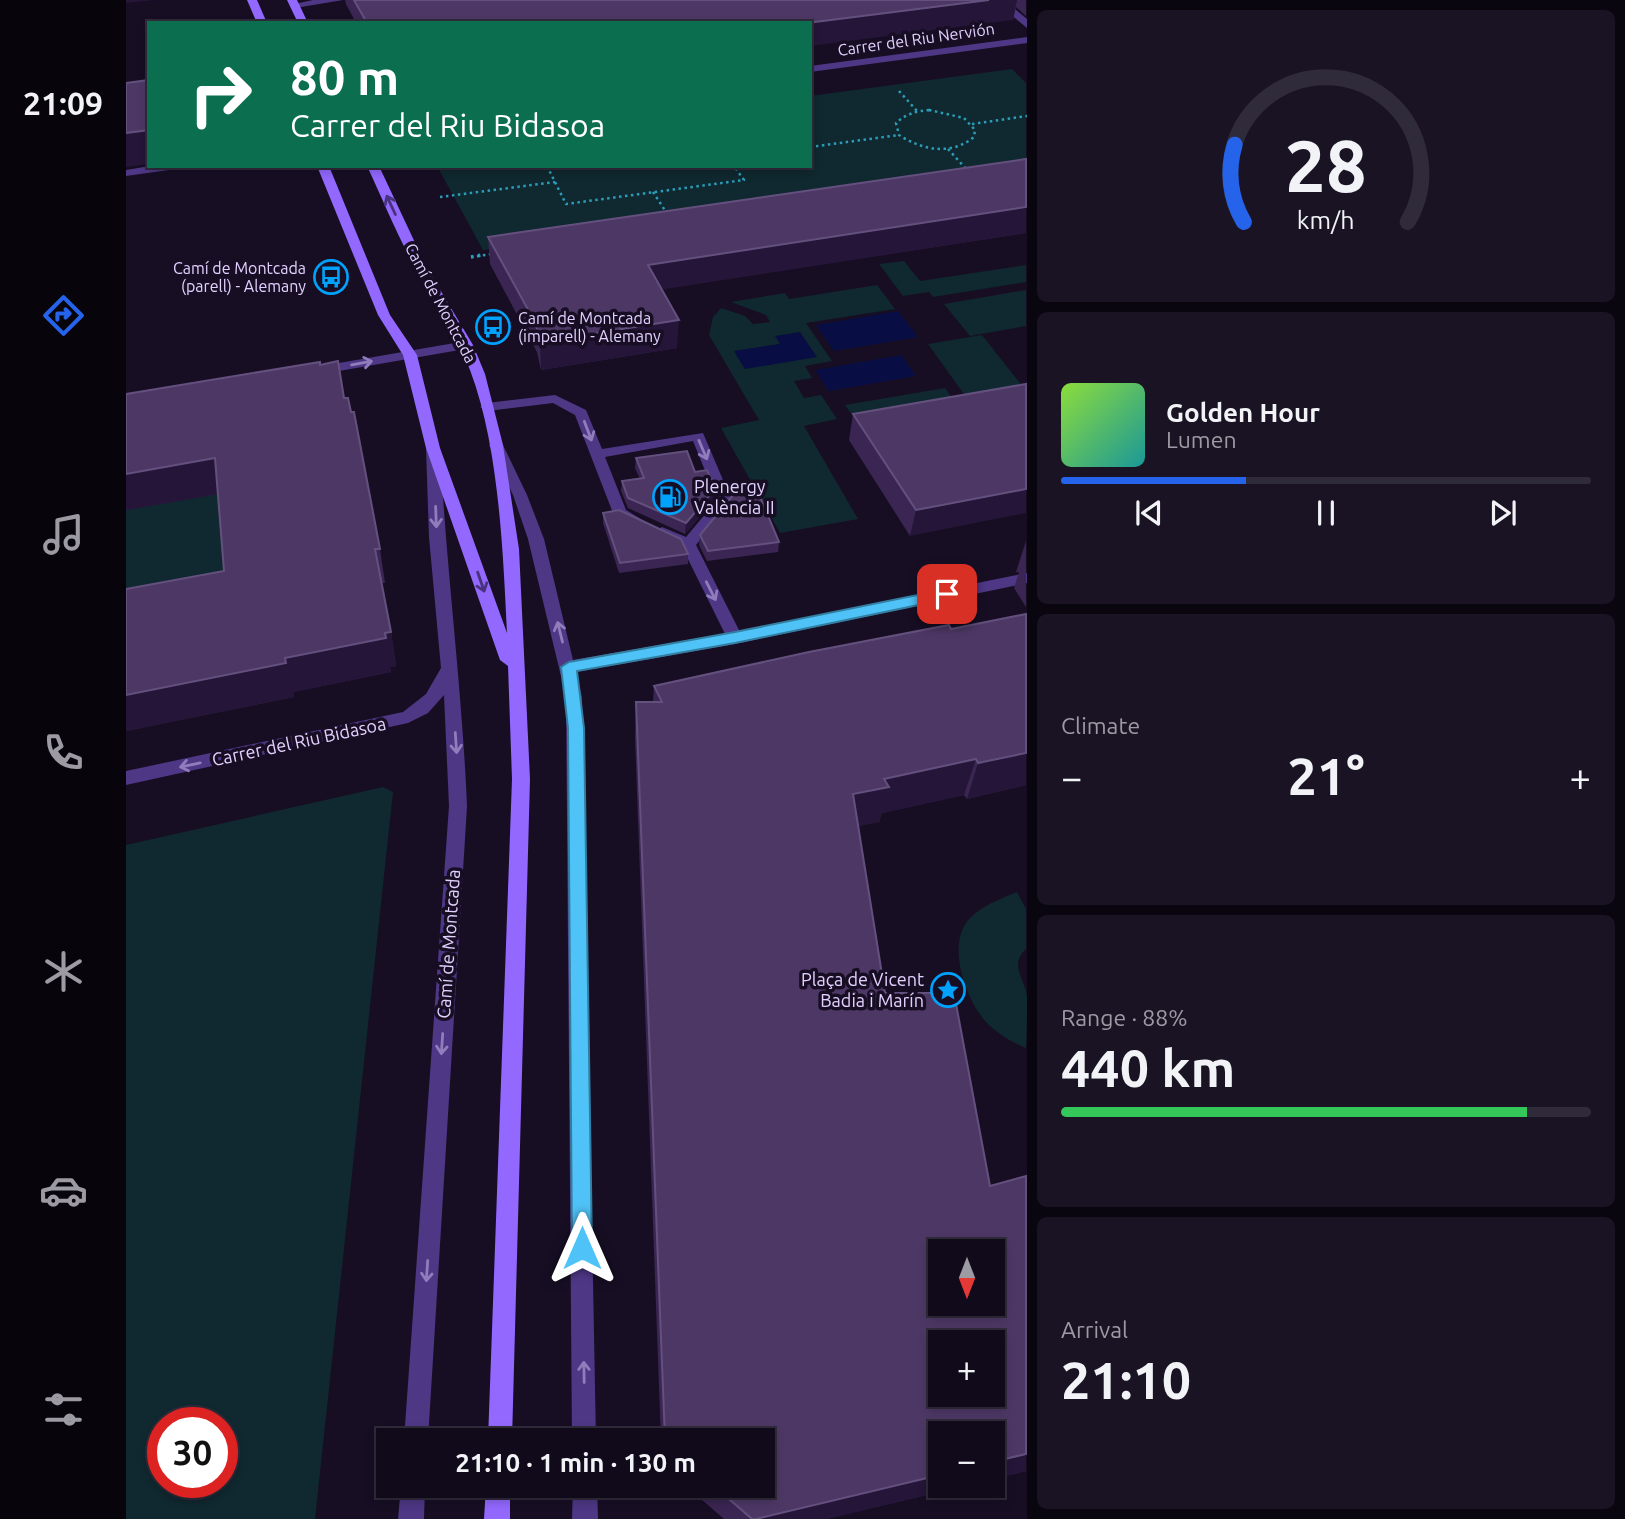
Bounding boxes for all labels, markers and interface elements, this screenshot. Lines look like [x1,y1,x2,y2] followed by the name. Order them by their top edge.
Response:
[836,19,996,59] street label: Carrer del Riu Nervión
[175,49,266,140] icon: right
[290,49,399,104] text: 80 m
[23,85,103,121] text: 21:09
[290,107,605,143] text: Carrer del Riu Bidasoa
[1285,124,1367,206] text: 28
[384,195,397,216] one-way arrow
[1297,206,1355,234] text: km/h
[402,240,480,366] street label: Camí de Montcada
[312,258,350,296] bus stop icon: Camí de Montcada (parell) - Alemany
[173,259,306,296] place label: Camí de Montcada (parell) - Alemany
[39,291,88,340] icon: directions
[474,308,512,346] bus stop icon: Camí de Montcada (imparell) - Alemany
[518,309,661,346] place label: Camí de Montcada (imparell) - Alemany
[350,356,373,369] one-way arrow
[1166,398,1320,427] text: Golden Hour
[582,419,595,441] one-way arrow
[1166,427,1237,452] text: Lumen
[698,439,711,460] one-way arrow
[694,476,775,517] place label: Plenergy València II
[651,478,689,516] fuel station icon: Plenergy València II
[1130,494,1168,532] icon: previous
[1307,494,1345,532] icon: pause
[1484,494,1522,532] icon: next
[429,505,442,528] one-way arrow
[39,510,88,559] icon: music
[917,564,977,624] pin
[476,570,488,592] one-way arrow
[928,575,966,613] icon: arrive
[705,580,719,601] one-way arrow
[553,621,566,644] one-way arrow
[210,713,388,769] street label: Carrer del Riu Bidasoa
[1061,713,1140,738] text: Climate
[39,728,88,777] icon: phone
[450,731,463,754] one-way arrow
[1287,747,1365,805] text: 21°
[1061,756,1082,798] text: −
[1570,756,1591,798] text: +
[179,758,202,772] one-way arrow
[433,869,463,1019] street label: Camí de Montcada
[39,947,88,996] icon: climate
[801,969,924,1010] place label: Plaça de Vicent Badia i Marín
[929,971,967,1009] place icon: Plaça de Vicent Badia i Marín
[1061,1005,1188,1030] text: Range · 88%
[435,1032,448,1054] one-way arrow
[1061,1039,1235,1097] text: 440 km
[39,1166,88,1215] icon: car
[545,1211,619,1285] position arrow
[928,1239,1004,1316] north arrow
[928,1239,1005,1498] map controls
[420,1259,433,1281] one-way arrow
[1061,1317,1128,1342] text: Arrival
[928,1330,1005,1407] button: +
[1061,1351,1191,1409] text: 21:10
[577,1361,590,1384] one-way arrow
[39,1385,88,1434] icon: filters
[147,1407,238,1498] speed limit sign: 30
[928,1421,1005,1498] button: −
[455,1448,696,1477] text: 21:10 · 1 min · 130 m

